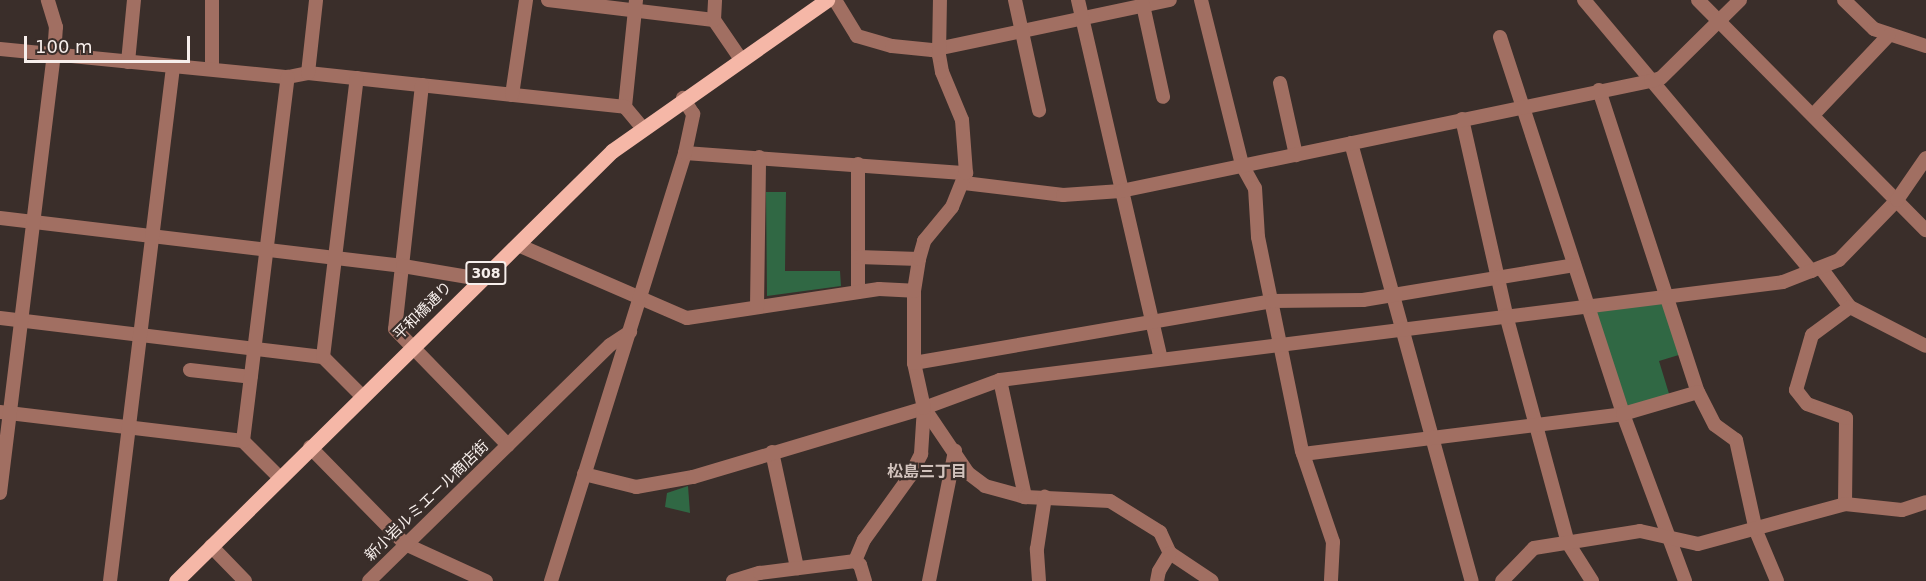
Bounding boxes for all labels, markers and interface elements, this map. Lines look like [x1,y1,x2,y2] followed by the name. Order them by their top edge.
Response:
[27,24,194,62] scale bar
[35,36,93,57] text: 100 m
[465,262,507,284] road number: 308
[390,278,456,344] street label: 平和橋通り
[361,437,493,565] street label: 新小岩ルミエール商店街
[887,462,967,482] district label: 松島三丁目

